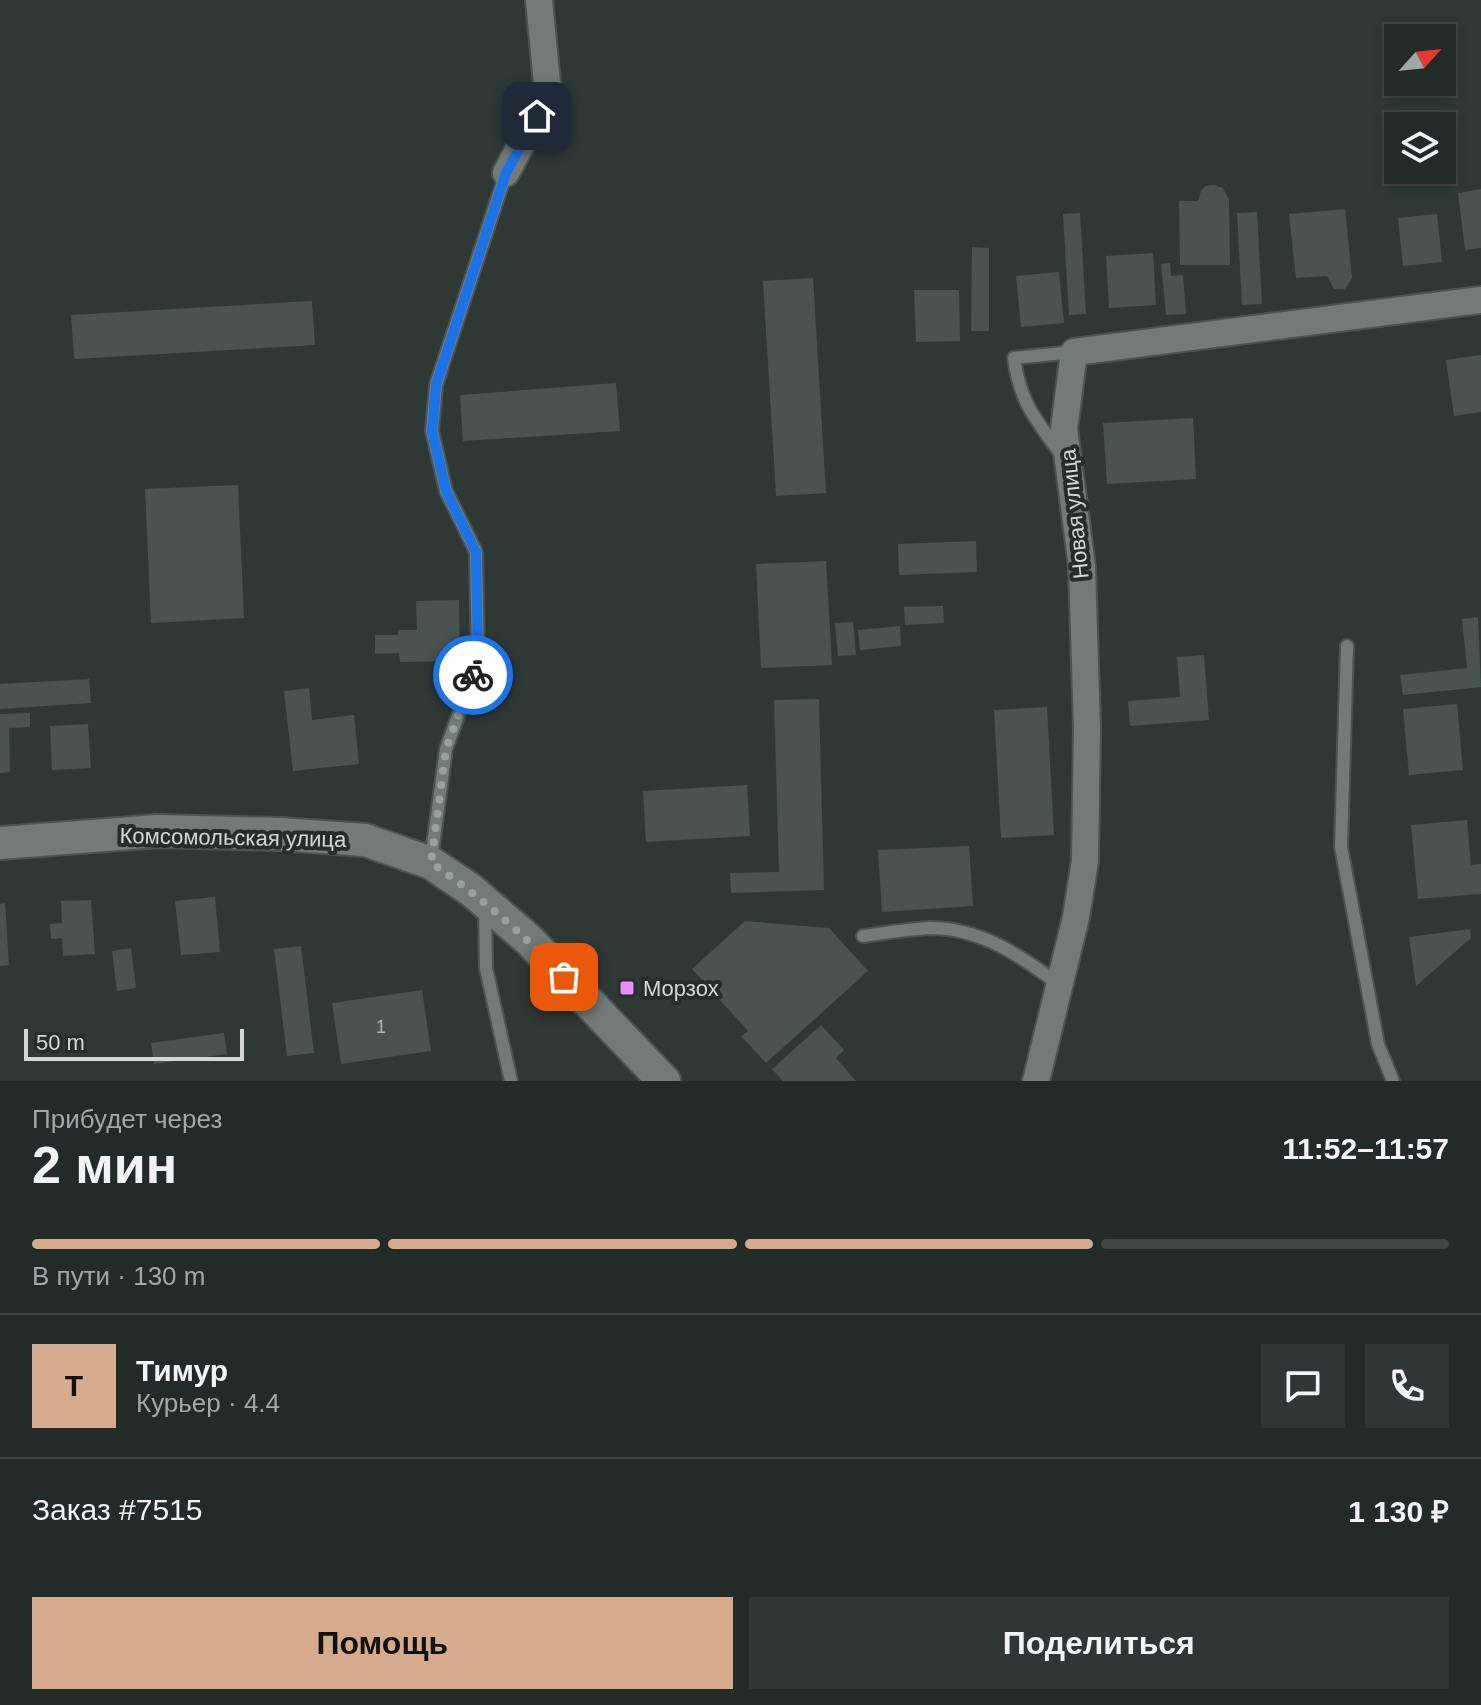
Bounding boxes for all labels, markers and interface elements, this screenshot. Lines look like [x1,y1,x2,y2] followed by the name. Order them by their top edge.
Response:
[1384,24,1456,96] north arrow
[1384,24,1456,184] map controls
[503,82,571,150] pin
[515,94,559,138] icon: home
[1384,112,1456,184] button: layers
[1055,447,1094,580] street label: Новая улица
[433,635,513,715] courier
[451,653,495,697] icon: bike
[119,823,347,852] street label: Комсомольская улица
[530,943,598,1011] pin
[542,955,586,999] icon: bag
[643,976,719,1001] place label: Морзох
[618,979,636,997] marker: Морзох
[376,1017,386,1037] house number: 1
[24,1025,244,1061] scale bar
[36,1030,85,1055] text: 50 m
[32,1104,222,1134] text: Прибудет через
[1282,1132,1449,1165] text: 11:52–11:57
[32,1136,177,1194] text: 2 мин
[32,1261,205,1291] text: В пути · 130 m
[1261,1344,1345,1428] button: chat
[1365,1344,1449,1428] button: phone
[136,1354,228,1387] text: Тимур
[65,1369,83,1402] text: Т
[136,1388,280,1418] text: Курьер · 4.4
[32,1493,202,1526] text: Заказ #7515
[1348,1495,1449,1528] text: 1 130 ₽
[32,1597,733,1689] button: Помощь
[749,1597,1449,1689] button: Поделиться

